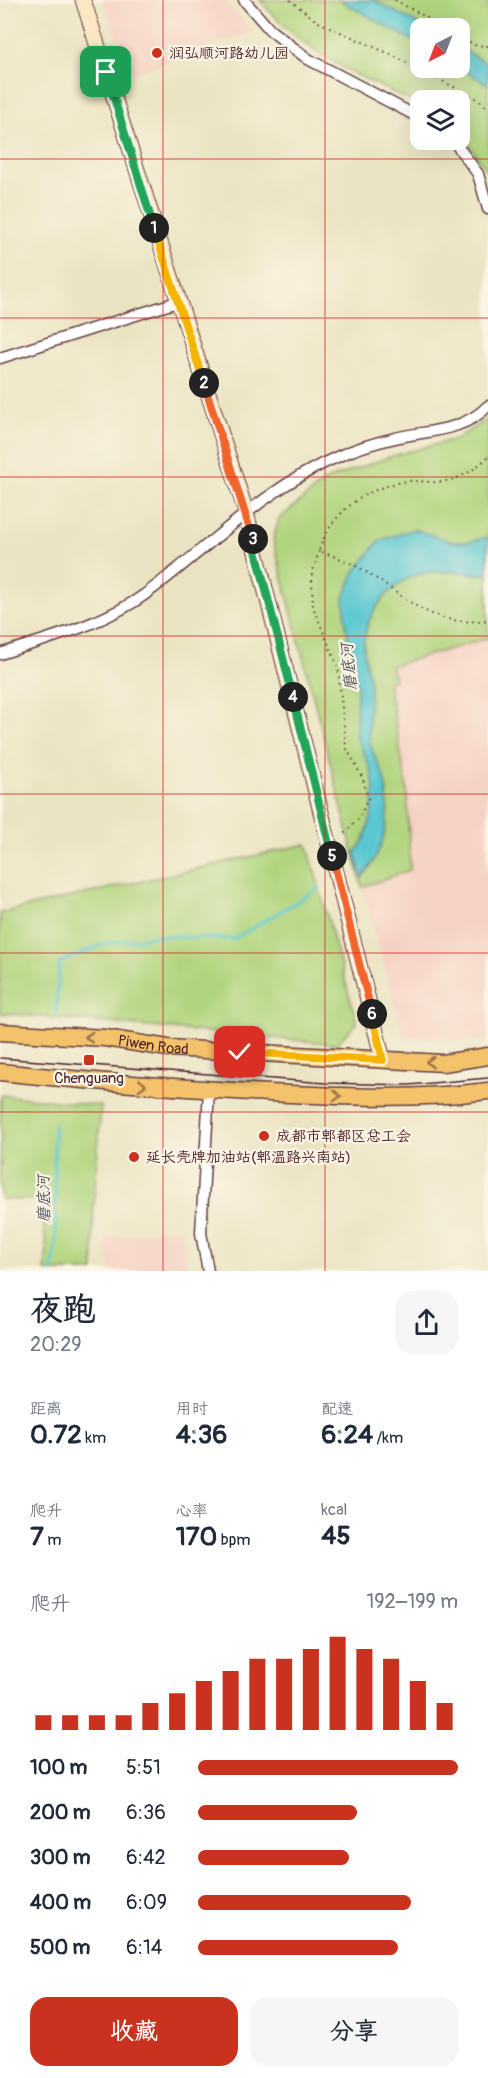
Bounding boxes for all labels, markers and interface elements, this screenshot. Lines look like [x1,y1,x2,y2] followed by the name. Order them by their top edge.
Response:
[410,18,470,78] north arrow
[410,18,470,150] map controls
[169,44,289,63] place label: 润弘顺河路幼儿园
[80,46,131,97] pin
[150,46,164,60] marker: 润弘顺河路幼儿园
[89,55,122,88] icon: arrive
[410,90,470,150] button: layers
[139,213,169,243] pin: 1
[151,218,157,238] text: 1
[189,368,219,398] pin: 2
[200,373,208,393] text: 2
[238,524,268,554] pin: 3
[249,529,257,549] text: 3
[336,639,361,692] water label: 磨底河
[278,682,308,712] pin: 4
[288,687,298,707] text: 4
[317,841,347,871] pin: 5
[328,846,336,866] text: 5
[357,999,387,1029] pin: 6
[367,1004,377,1024] text: 6
[214,1026,265,1077] pin
[85,1031,94,1044] one-way arrow
[117,1031,189,1059] street label: Piwen Road
[223,1035,256,1068] icon: check
[82,1053,96,1067] marker: Chenguang
[426,1056,435,1069] one-way arrow
[54,1069,124,1088] place label: Chenguang
[137,1079,146,1092] one-way arrow
[332,1089,341,1102] one-way arrow
[276,1127,411,1146] place label: 成都市郫都区总工会
[257,1129,271,1143] marker: 成都市郫都区总工会
[146,1148,351,1167] place label: 延长壳牌加油站(郫温路兴南站)
[127,1150,141,1164] marker: 延长壳牌加油站(郫温路兴南站)
[34,1172,54,1223] water label: 磨底河
[30,1289,96,1330] text: 夜跑
[395,1291,458,1354] button: share
[30,1332,82,1357] text: 20:29
[30,1399,62,1419] text: 距离
[176,1399,208,1419] text: 用时
[321,1399,353,1419] text: 配速
[30,1419,82,1451] text: 0.72
[176,1419,227,1451] text: 4:36
[321,1419,373,1451] text: 6:24
[82,1428,106,1448] text: km
[373,1428,403,1448] text: /km
[321,1500,347,1520] text: kcal
[30,1501,62,1521] text: 爬升
[176,1501,208,1521] text: 心率
[321,1520,351,1552] text: 45
[30,1521,44,1553] text: 7
[176,1521,217,1553] text: 170
[44,1530,61,1550] text: m
[217,1530,250,1550] text: bpm
[366,1589,458,1614] text: 192–199 m
[30,1591,70,1616] text: 爬升
[30,1755,87,1780] text: 100 m
[126,1755,161,1780] text: 5:51
[30,1800,91,1825] text: 200 m
[126,1800,166,1825] text: 6:36
[30,1845,91,1870] text: 300 m
[126,1845,166,1870] text: 6:42
[30,1890,91,1915] text: 400 m
[126,1890,167,1915] text: 6:09
[30,1935,90,1960] text: 500 m
[126,1935,162,1960] text: 6:14
[30,1997,238,2066] button: 收藏
[250,1997,458,2066] button: 分享

